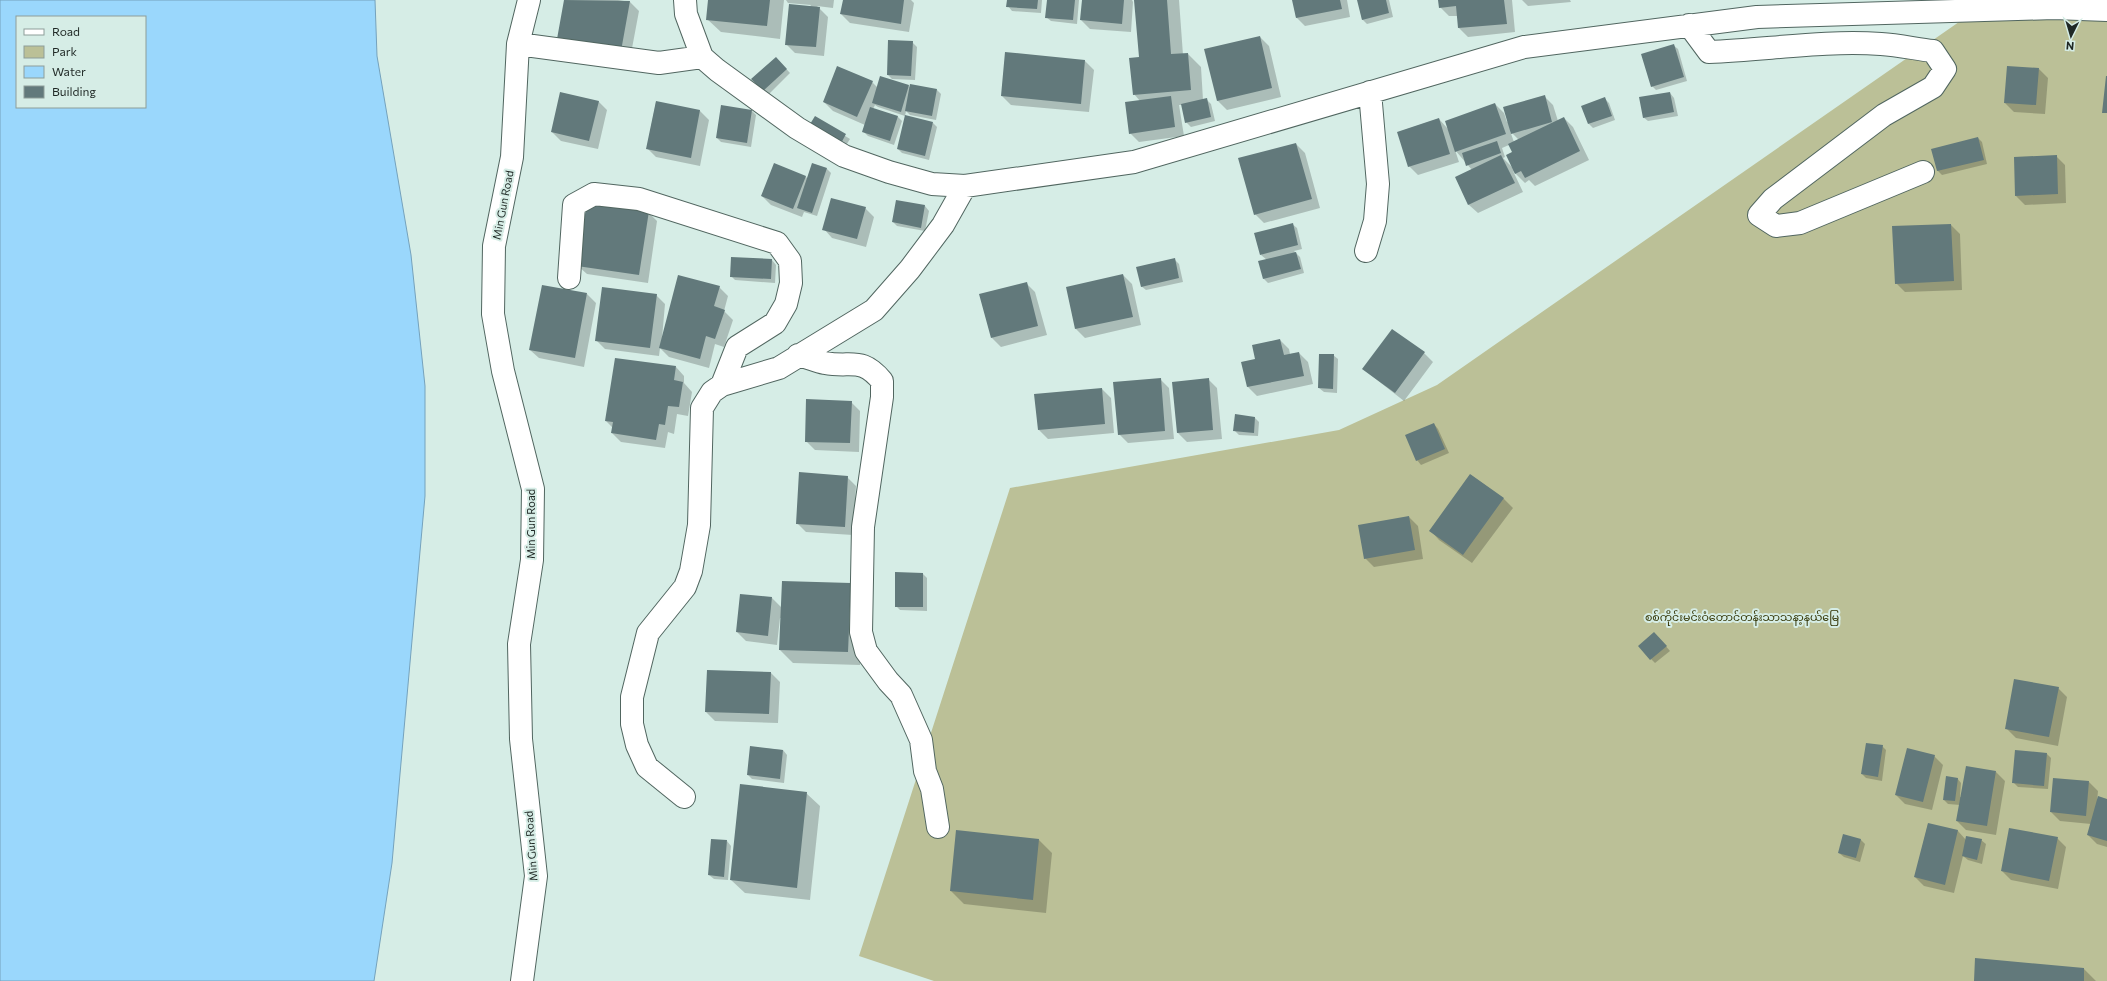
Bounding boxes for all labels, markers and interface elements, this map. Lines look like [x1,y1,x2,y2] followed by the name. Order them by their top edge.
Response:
[16,16,146,108] legend
[2051,16,2091,56] north arrow
[52,24,80,38] text: Road
[2065,40,2075,53] text: N
[52,44,78,58] text: Park
[52,64,86,78] text: Water
[52,84,96,98] text: Building
[489,169,516,241] street label: Min Gun Road
[524,489,537,559] street label: Min Gun Road
[1645,610,1839,626] park label: စစ်ကိုင်းမင်းဝံတောင်တန်းသာသနာ့နယ်မြေ
[522,811,539,881] street label: Min Gun Road

